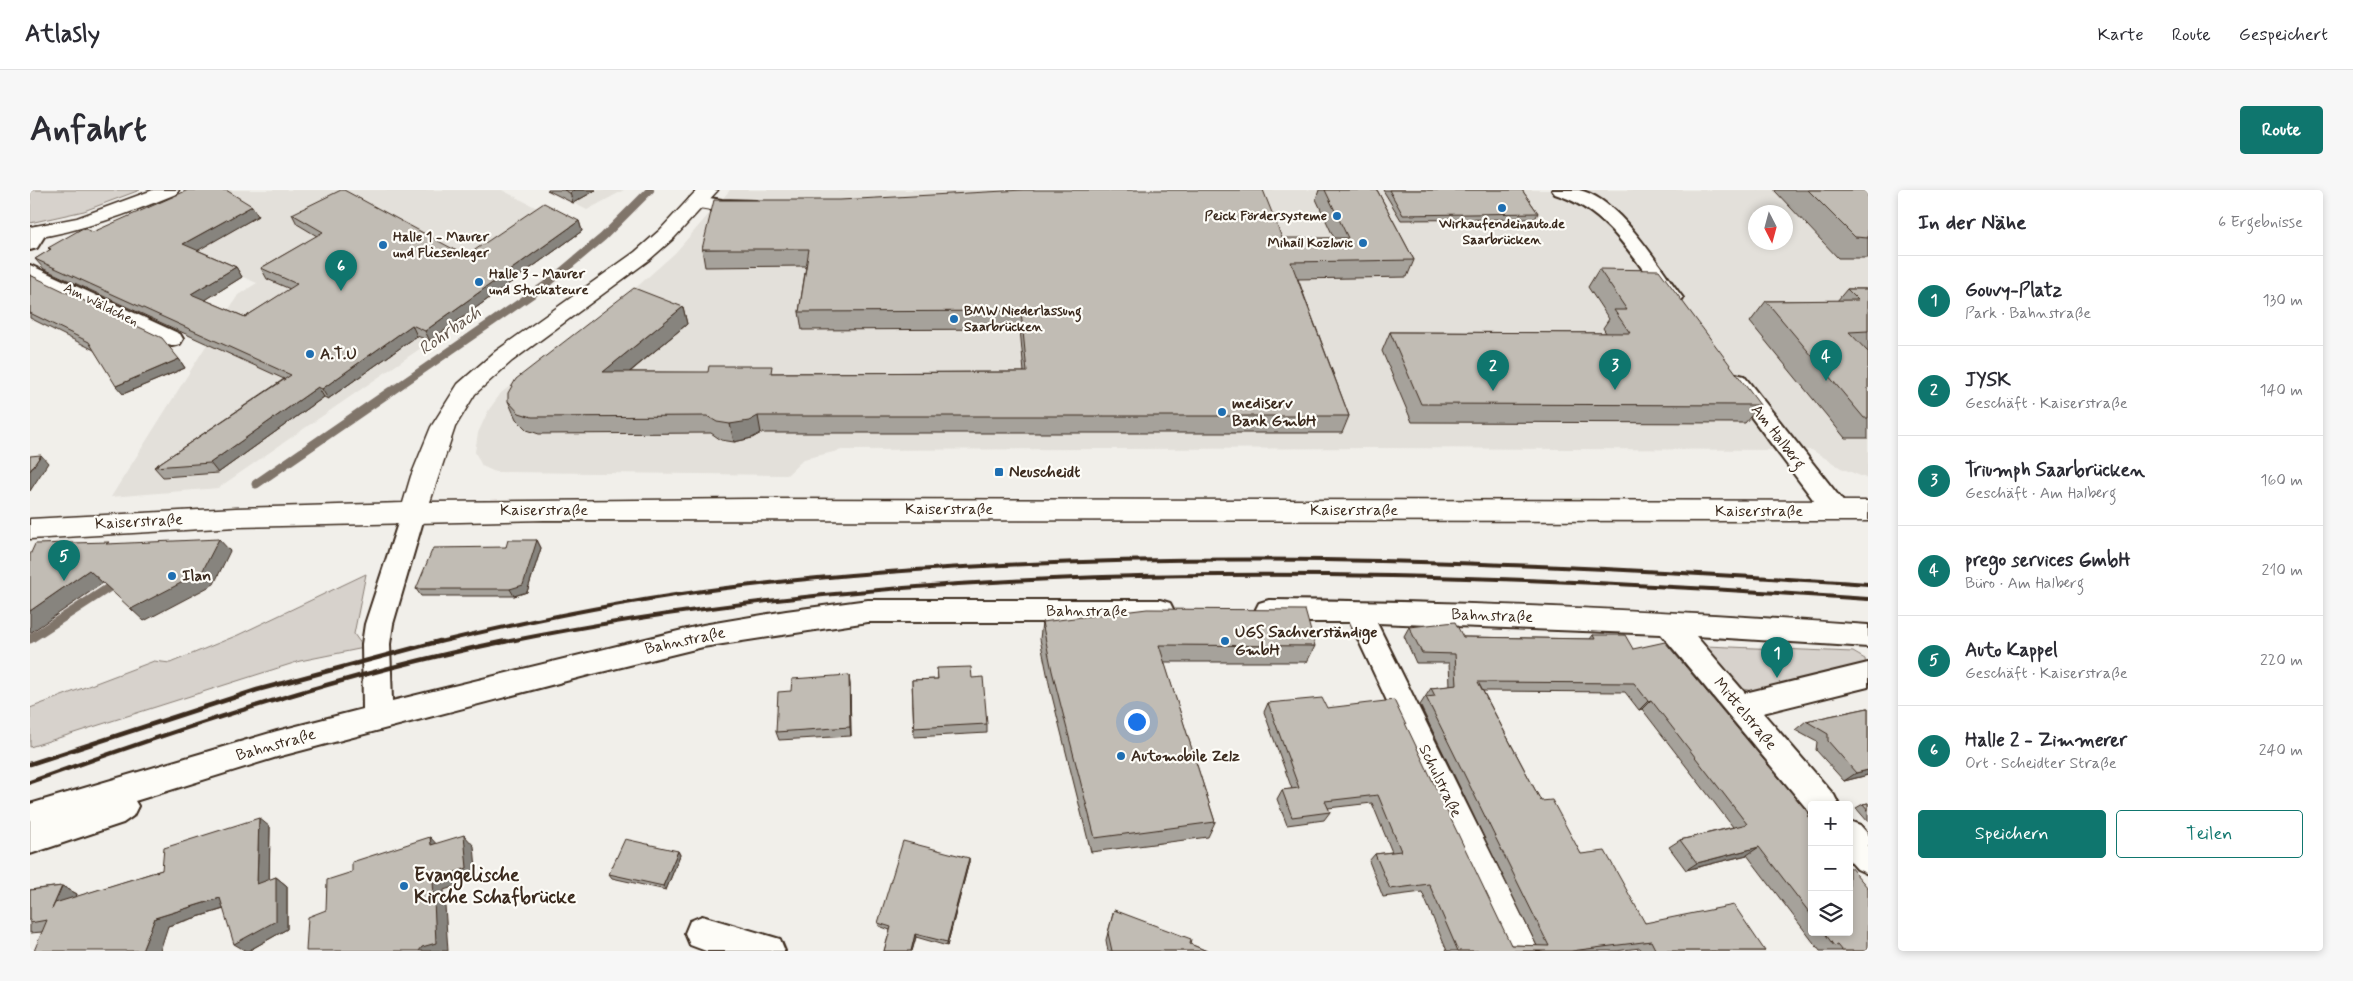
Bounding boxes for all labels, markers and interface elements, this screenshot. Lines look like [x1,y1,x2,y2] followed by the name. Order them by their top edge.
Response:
[25,19,100,50] text: Atlasly
[2098,23,2144,47] text: Karte
[2172,23,2211,47] text: Route
[2239,23,2328,47] text: Gespeichert
[2240,106,2323,154] button: Route
[30,107,147,153] text: Anfahrt
[1496,202,1508,214] marker: Wirkaufendeinauto.de Saarbrücken
[1748,205,1793,250] north arrow
[1204,207,1327,225] place label: Peick Fördersysteme
[1918,209,2026,237] text: In der Nähe
[1331,210,1343,222] marker: Peick Fördersysteme
[2218,212,2303,233] text: 6 Ergebnisse
[1438,215,1565,249] place label: Wirkaufendeinauto.de Saarbrücken
[393,228,490,263] place label: Halle 1 - Maurer und Fliesenleger
[1268,234,1353,252] place label: Mihail Kozlovic
[1357,237,1369,249] marker: Mihail Kozlovic
[377,239,389,251] marker: Halle 1 - Maurer und Fliesenleger
[325,250,357,291] pin: 6
[489,265,589,299] place label: Halle 3 - Maurer und Stuckateure
[473,276,485,288] marker: Halle 3 - Maurer und Stuckateure
[1965,278,2062,303] text: Gouvy-Platz
[61,279,141,331] street label: Am Wäldchen
[1930,290,1938,311] text: 1
[2262,290,2303,311] text: 130 m
[414,301,486,361] water label: Rohrbach
[964,302,1082,336] place label: BMW Niederlassung Saarbrücken
[1965,303,2091,324] text: Park · Bahnstraße
[948,313,960,325] marker: BMW Niederlassung Saarbrücken
[1810,340,1842,381] pin: 4
[320,344,357,365] place label: A.T.U
[304,348,316,360] marker: A.T.U
[1599,349,1631,390] pin: 3
[1477,350,1509,391] pin: 2
[1965,368,2011,393] text: JYSK
[1930,380,1938,401] text: 2
[2259,380,2303,401] text: 140 m
[1232,393,1317,432] place label: mediserv Bank GmbH
[1965,393,2128,414] text: Geschäft · Kaiserstraße
[1745,400,1810,474] street label: Am Halberg
[1216,406,1228,418] marker: mediserv Bank GmbH
[1965,458,2145,483] text: Triumph Saarbrücken
[1009,462,1080,483] place label: Neuscheidt
[993,466,1005,478] marker: Neuscheidt
[1930,470,1938,491] text: 3
[2260,470,2303,491] text: 160 m
[1965,483,2117,504] text: Geschäft · Am Halberg
[905,499,993,520] street label: Kaiserstraße
[500,500,588,521] street label: Kaiserstraße
[1310,500,1398,521] street label: Kaiserstraße
[1715,501,1803,522] street label: Kaiserstraße
[94,509,184,535] street label: Kaiserstraße
[48,540,80,581] pin: 5
[1965,548,2131,573] text: prego services GmbH
[1929,560,1939,581] text: 4
[2262,560,2303,581] text: 210 m
[182,566,211,587] place label: Ilan
[166,570,178,582] marker: Ilan
[1965,573,2084,594] text: Büro · Am Halberg
[1046,601,1128,622] street label: Bahnstraße
[1451,604,1533,628] street label: Bahnstraße
[643,622,727,660] street label: Bahnstraße
[1235,622,1377,661] place label: UGS Sachverständige GmbH
[1219,635,1231,647] marker: UGS Sachverständige GmbH
[1761,637,1793,678] pin: 1
[1965,638,2058,663] text: Auto Kappel
[1929,650,1939,671] text: 5
[2260,650,2303,671] text: 220 m
[1965,663,2128,684] text: Geschäft · Kaiserstraße
[1708,673,1782,755] street label: Mittelstraße
[1124,709,1150,735] your location
[234,724,318,766] street label: Bahnstraße
[1965,728,2127,753] text: Halle 2 - Zimmerer
[1930,740,1938,761] text: 6
[2259,740,2303,761] text: 240 m
[1413,741,1467,821] street label: Schulstraße
[1131,746,1240,767] place label: Automobile Zelz
[1115,750,1127,762] marker: Automobile Zelz
[1965,753,2117,774] text: Ort · Scheidter Straße
[1808,801,1853,936] map controls
[1808,801,1853,846] button: +
[1918,810,2106,858] button: Speichern
[2116,810,2303,858] button: Teilen
[1808,846,1853,891] button: −
[414,863,577,910] place label: Evangelische Kirche Schafbrücke
[398,880,410,892] marker: Evangelische Kirche Schafbrücke
[1808,891,1853,936] button: layers

